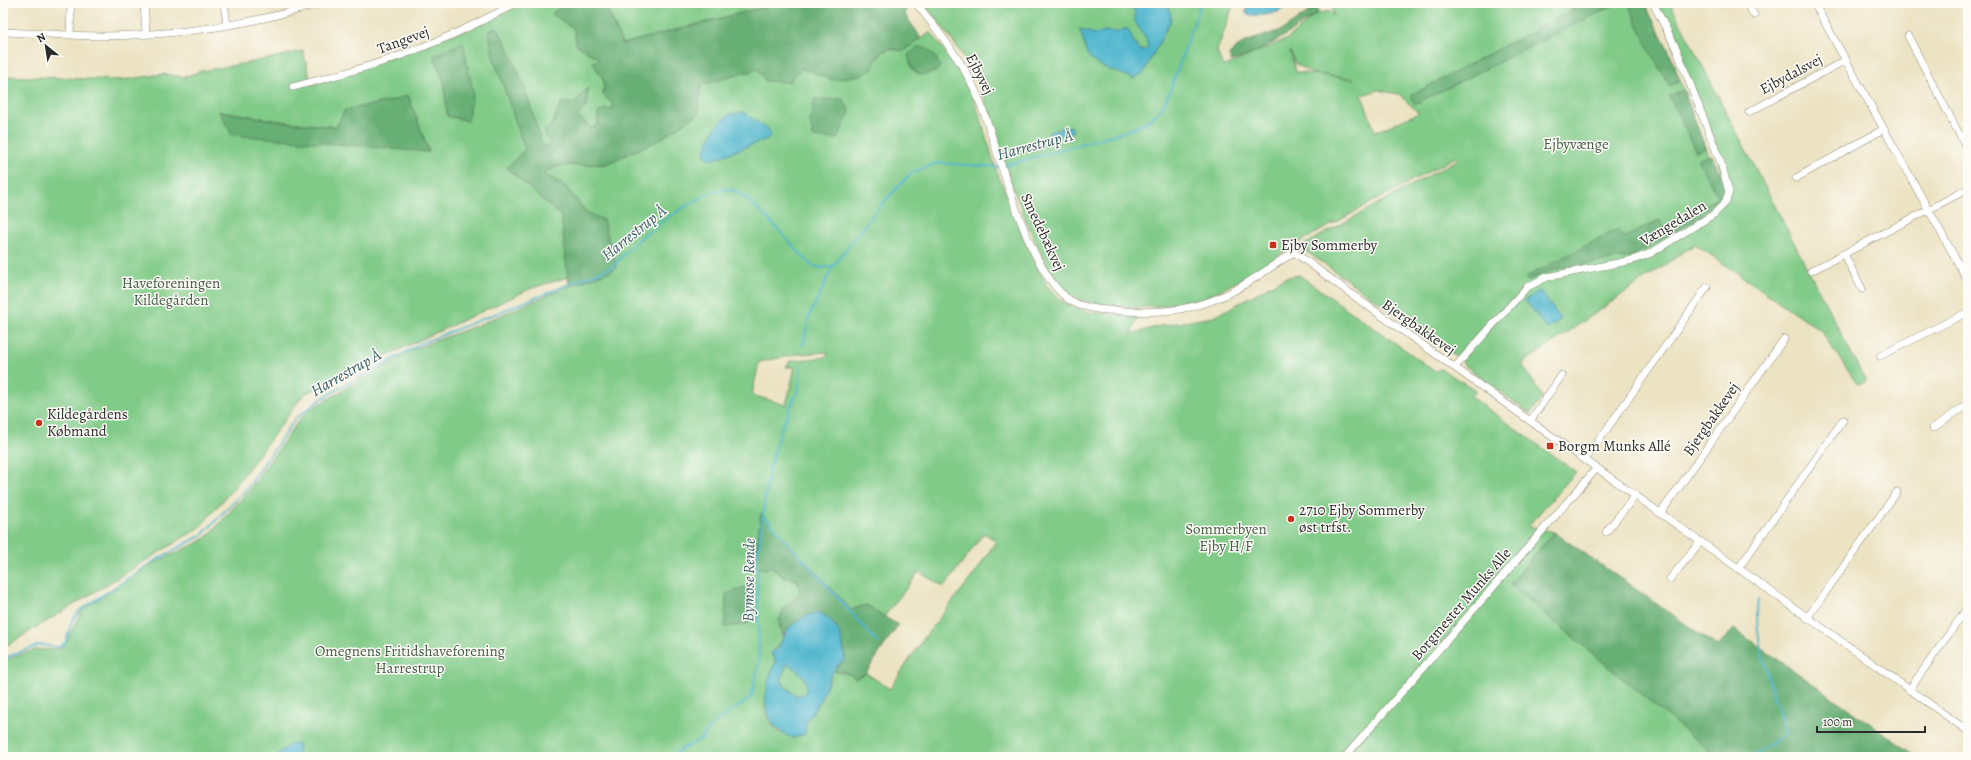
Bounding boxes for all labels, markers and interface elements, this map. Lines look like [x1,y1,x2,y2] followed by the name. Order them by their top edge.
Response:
[374,21,432,59] street label: Tangevej
[26,26,66,66] north arrow
[34,29,48,46] text: N
[1756,49,1826,99] street label: Ejbydalsvej
[961,50,999,98] street label: Ejbyvej
[995,124,1075,166] water label: Harrestrup Å
[1543,134,1609,154] park label: Ejbyvænge
[1016,190,1070,274] street label: Smedebækvej
[1635,195,1710,251] street label: Vængedalen
[597,200,671,266] water label: Harrestrup Å
[1281,235,1378,255] place label: Ejby Sommerby
[1268,240,1278,250] marker: Ejby Sommerby
[122,273,220,310] park label: Haveforeningen Kildegården
[1378,294,1460,360] street label: Bjergbakkevej
[307,344,385,402] water label: Harrestrup Å
[1678,378,1744,460] street label: Bjergbakkevej
[47,404,128,441] place label: Kildegårdens Købmand
[34,418,44,428] marker: Kildegårdens Købmand
[1558,436,1671,456] place label: Borgm Munks Allé
[1545,441,1555,451] marker: Borgm Munks Allé
[1299,500,1425,537] place label: 2710 Ejby Sommerby øst trfst.
[1286,514,1296,524] marker: 2710 Ejby Sommerby øst trfst.
[1185,519,1267,556] park label: Sommerbyen Ejby H/F
[737,538,761,622] water label: Bymose Rende
[1407,543,1516,664] street label: Borgmester Munks Alle
[315,641,506,678] park label: Omegnens Fritidshaveforening Harrestrup
[1817,708,1925,734] scale bar
[1823,714,1852,730] text: 100 m

